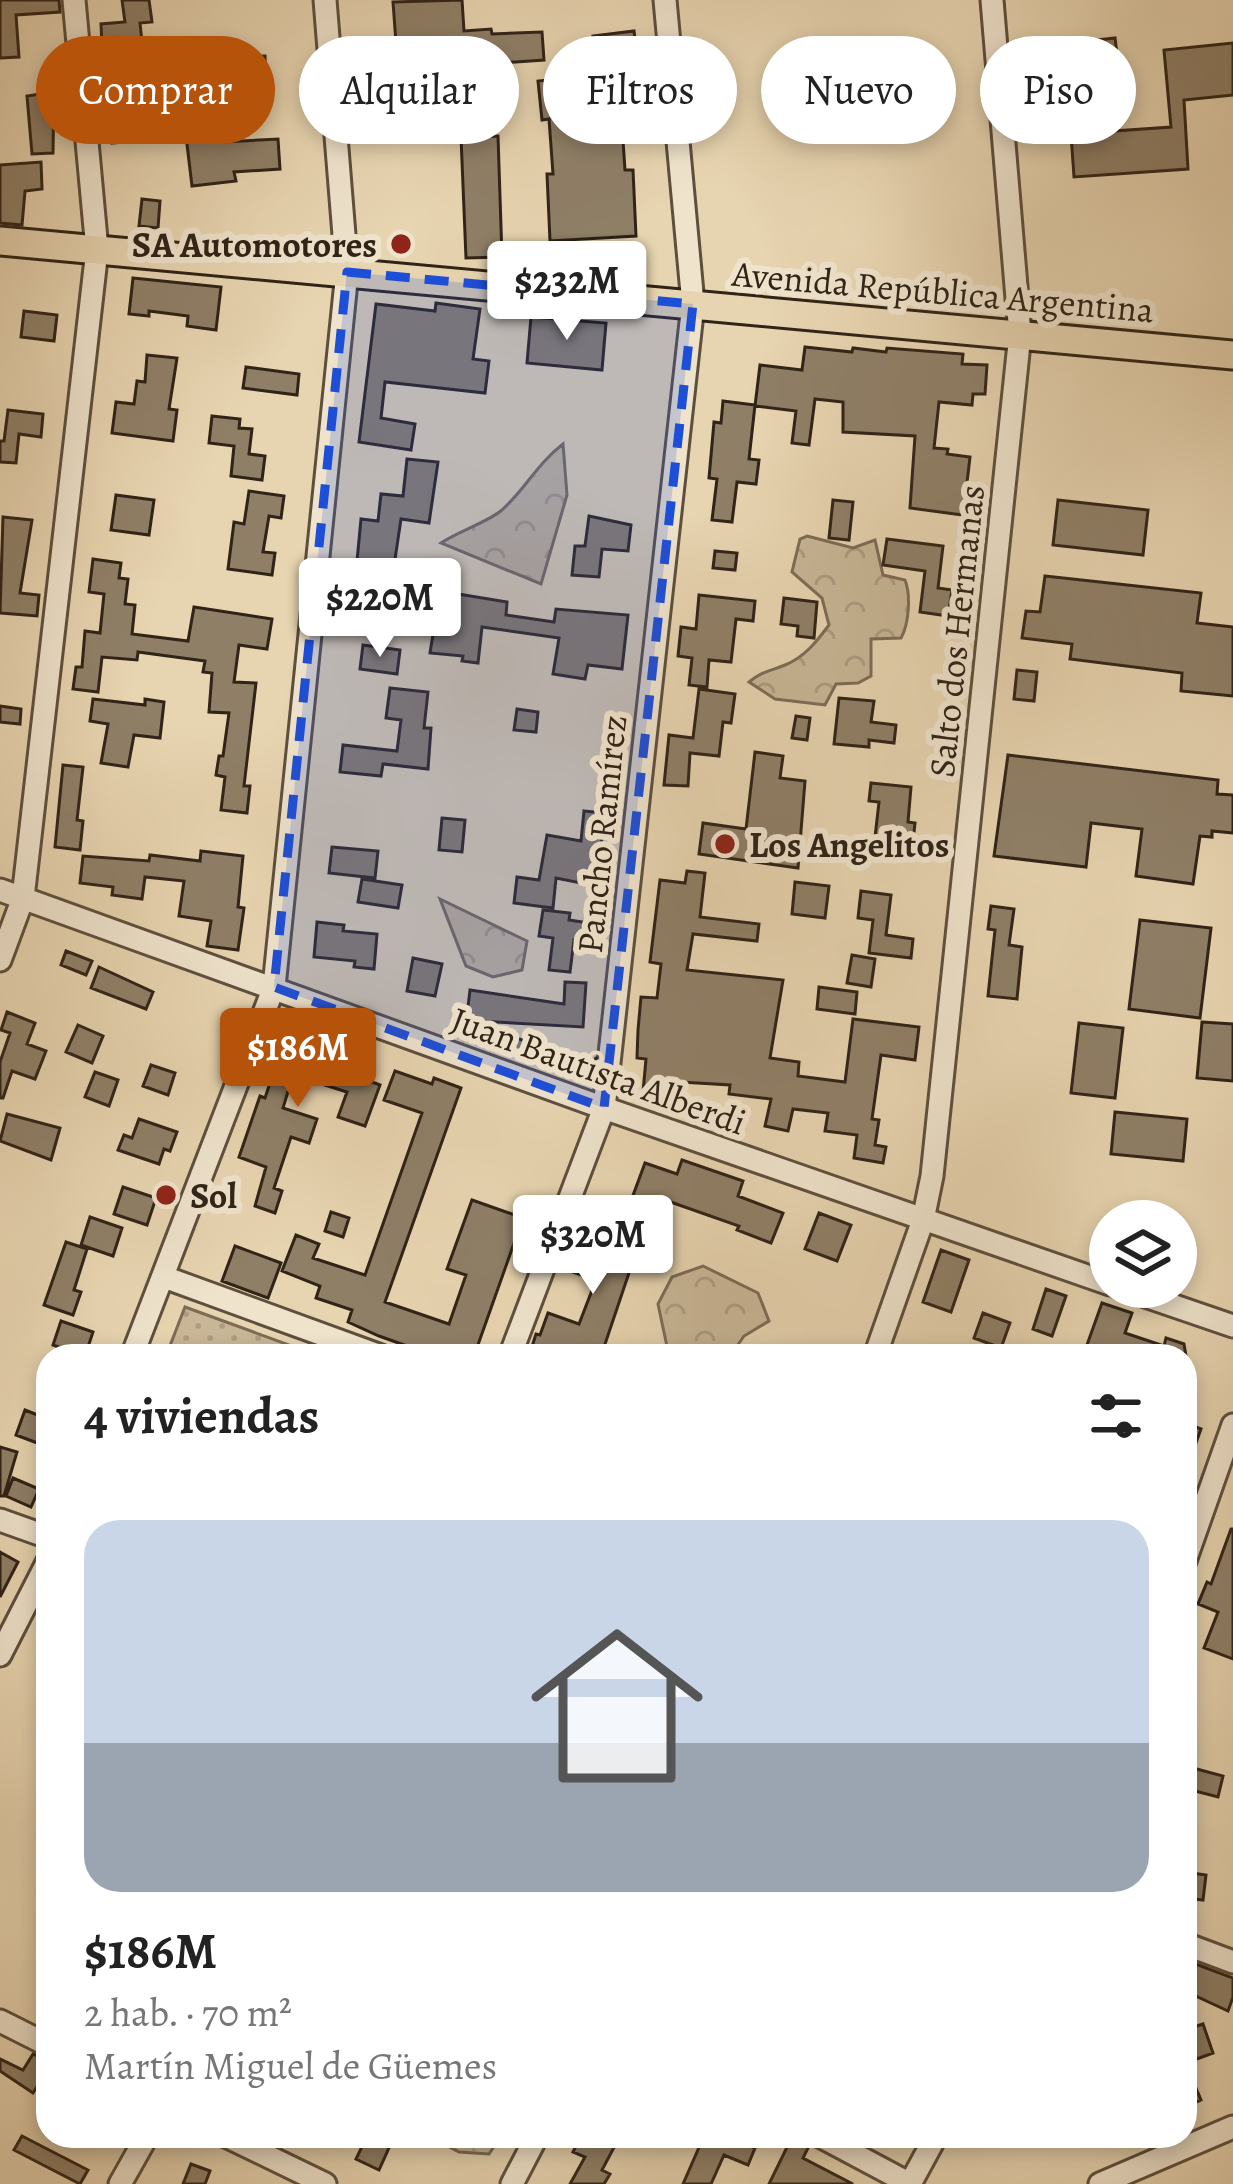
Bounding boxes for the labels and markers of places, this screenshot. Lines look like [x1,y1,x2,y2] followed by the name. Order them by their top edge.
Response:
[132,220,377,269] place label: SA Automotores
[388,231,414,257] marker: SA Automotores
[483,241,651,343] pin: $232M
[296,558,464,660] pin: $220M
[749,820,949,869] place label: Los Angelitos
[712,831,738,857] marker: Los Angelitos
[214,1008,382,1110] pin: $186M
[190,1171,237,1220] place label: Sol
[153,1182,179,1208] marker: Sol
[509,1195,677,1297] pin: $320M

